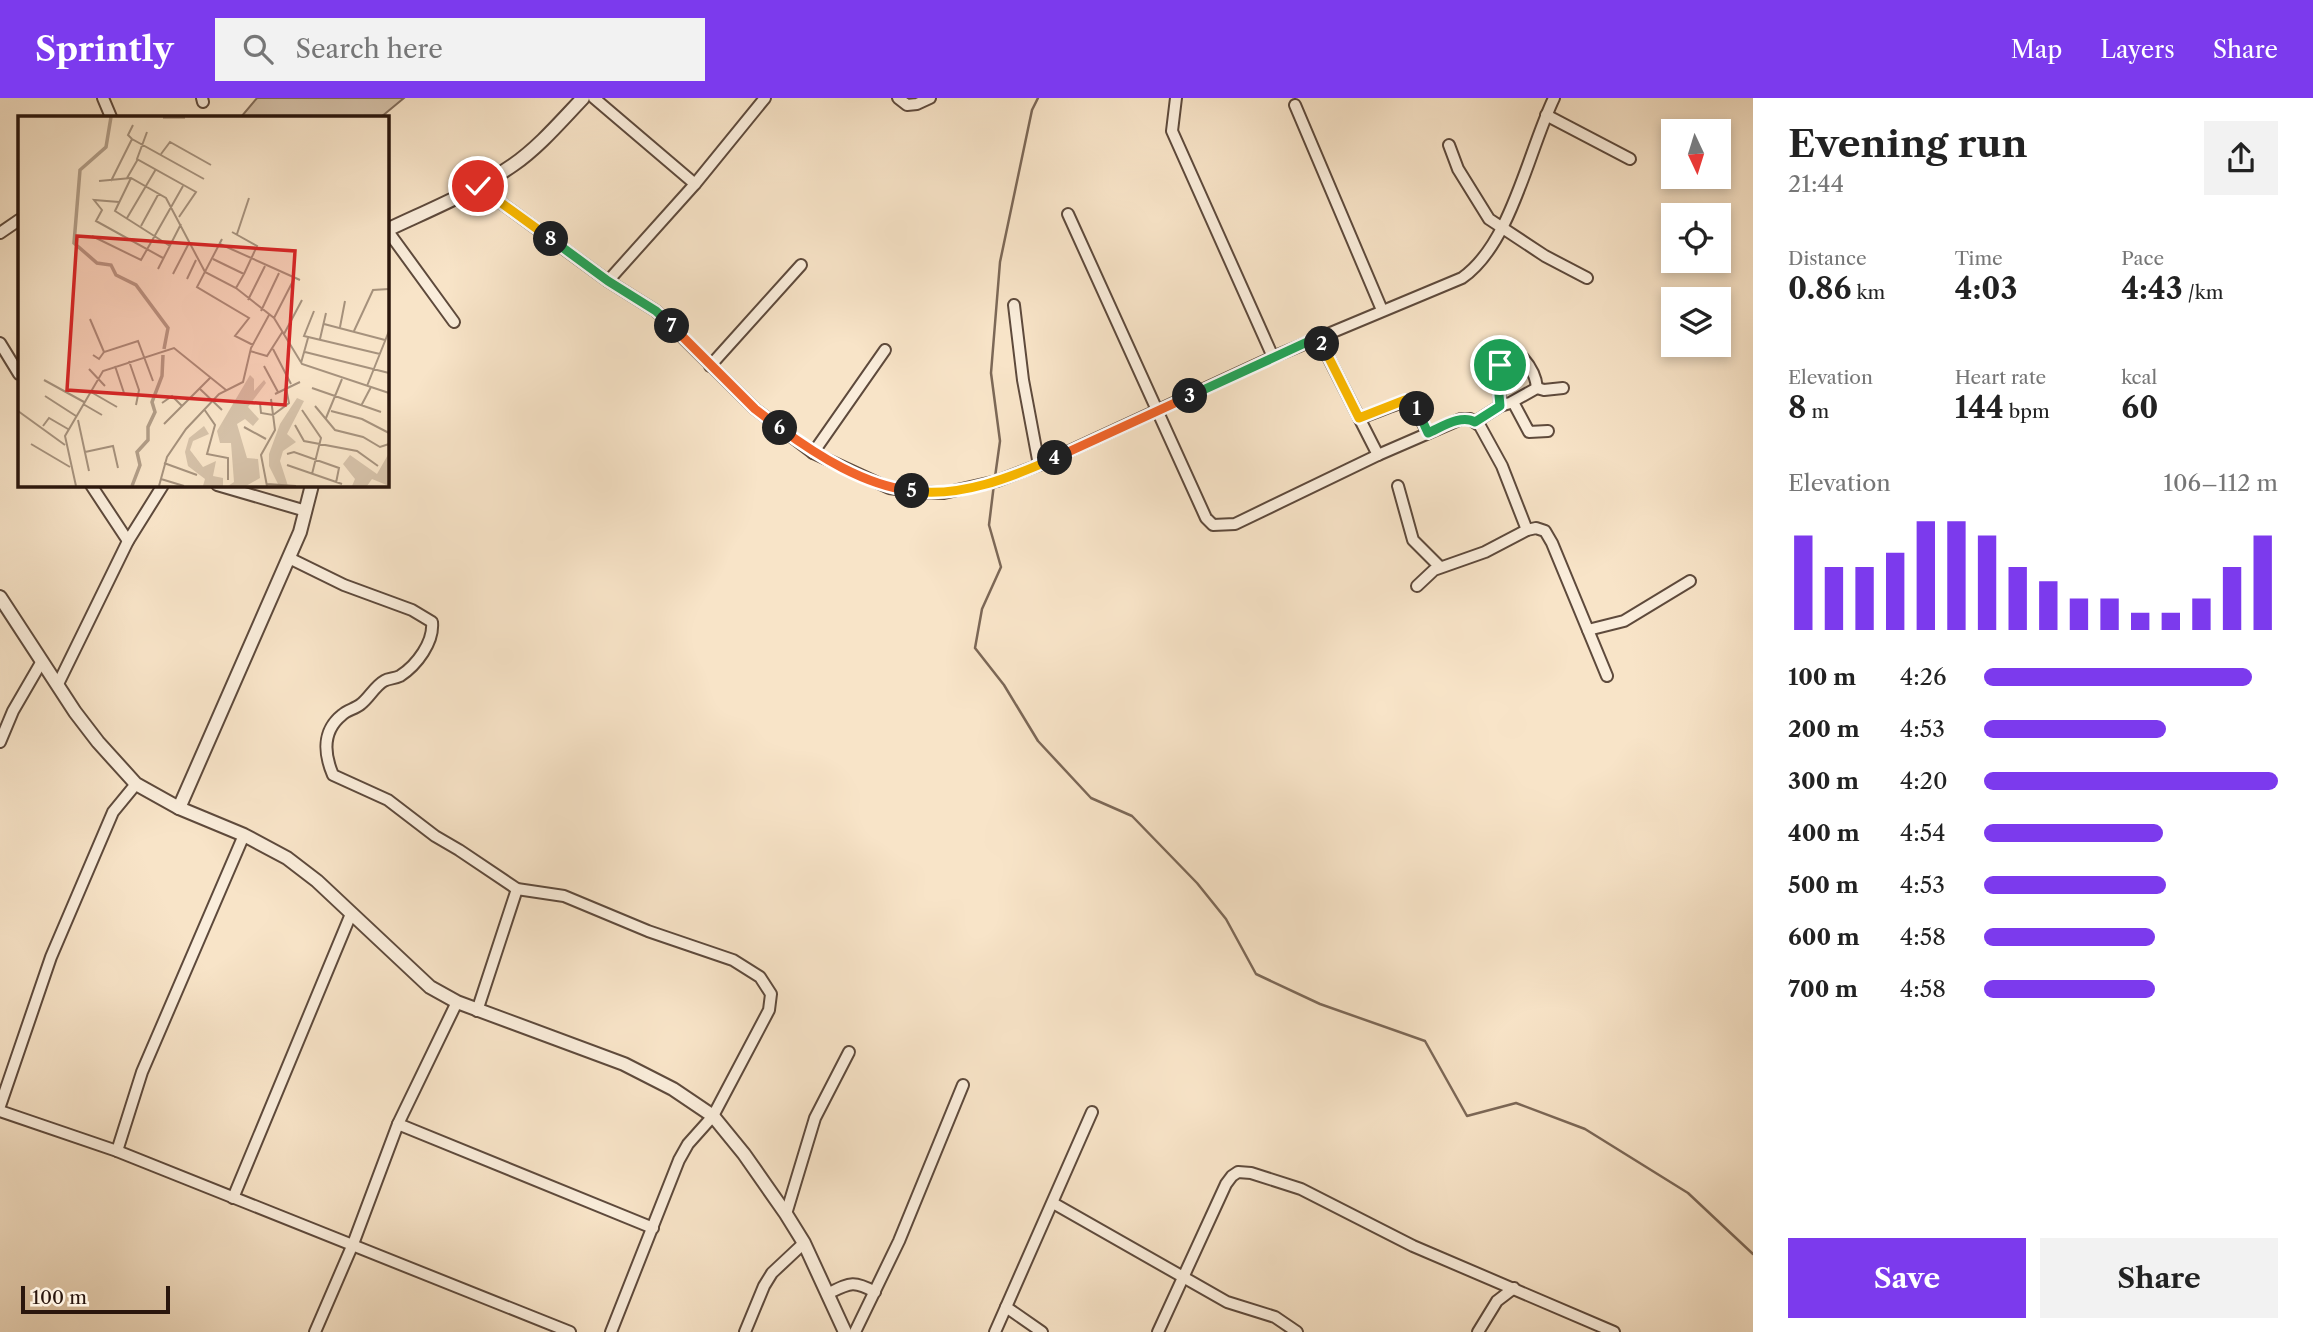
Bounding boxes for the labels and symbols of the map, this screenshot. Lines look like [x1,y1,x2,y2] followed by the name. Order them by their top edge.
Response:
[18,116,388,486] inset map
[1661,119,1731,189] north arrow
[448,156,508,216] pin
[534,222,568,256] pin: 8
[654,308,690,344] pin: 7
[1304,327,1340,362] pin: 2
[1470,335,1530,395] pin
[1172,378,1208,414] pin: 3
[1400,392,1434,426] pin: 1
[762,410,798,446] pin: 6
[1038,440,1072,476] pin: 4
[894,474,930,508] pin: 5
[21,1283,170,1315] scale bar

